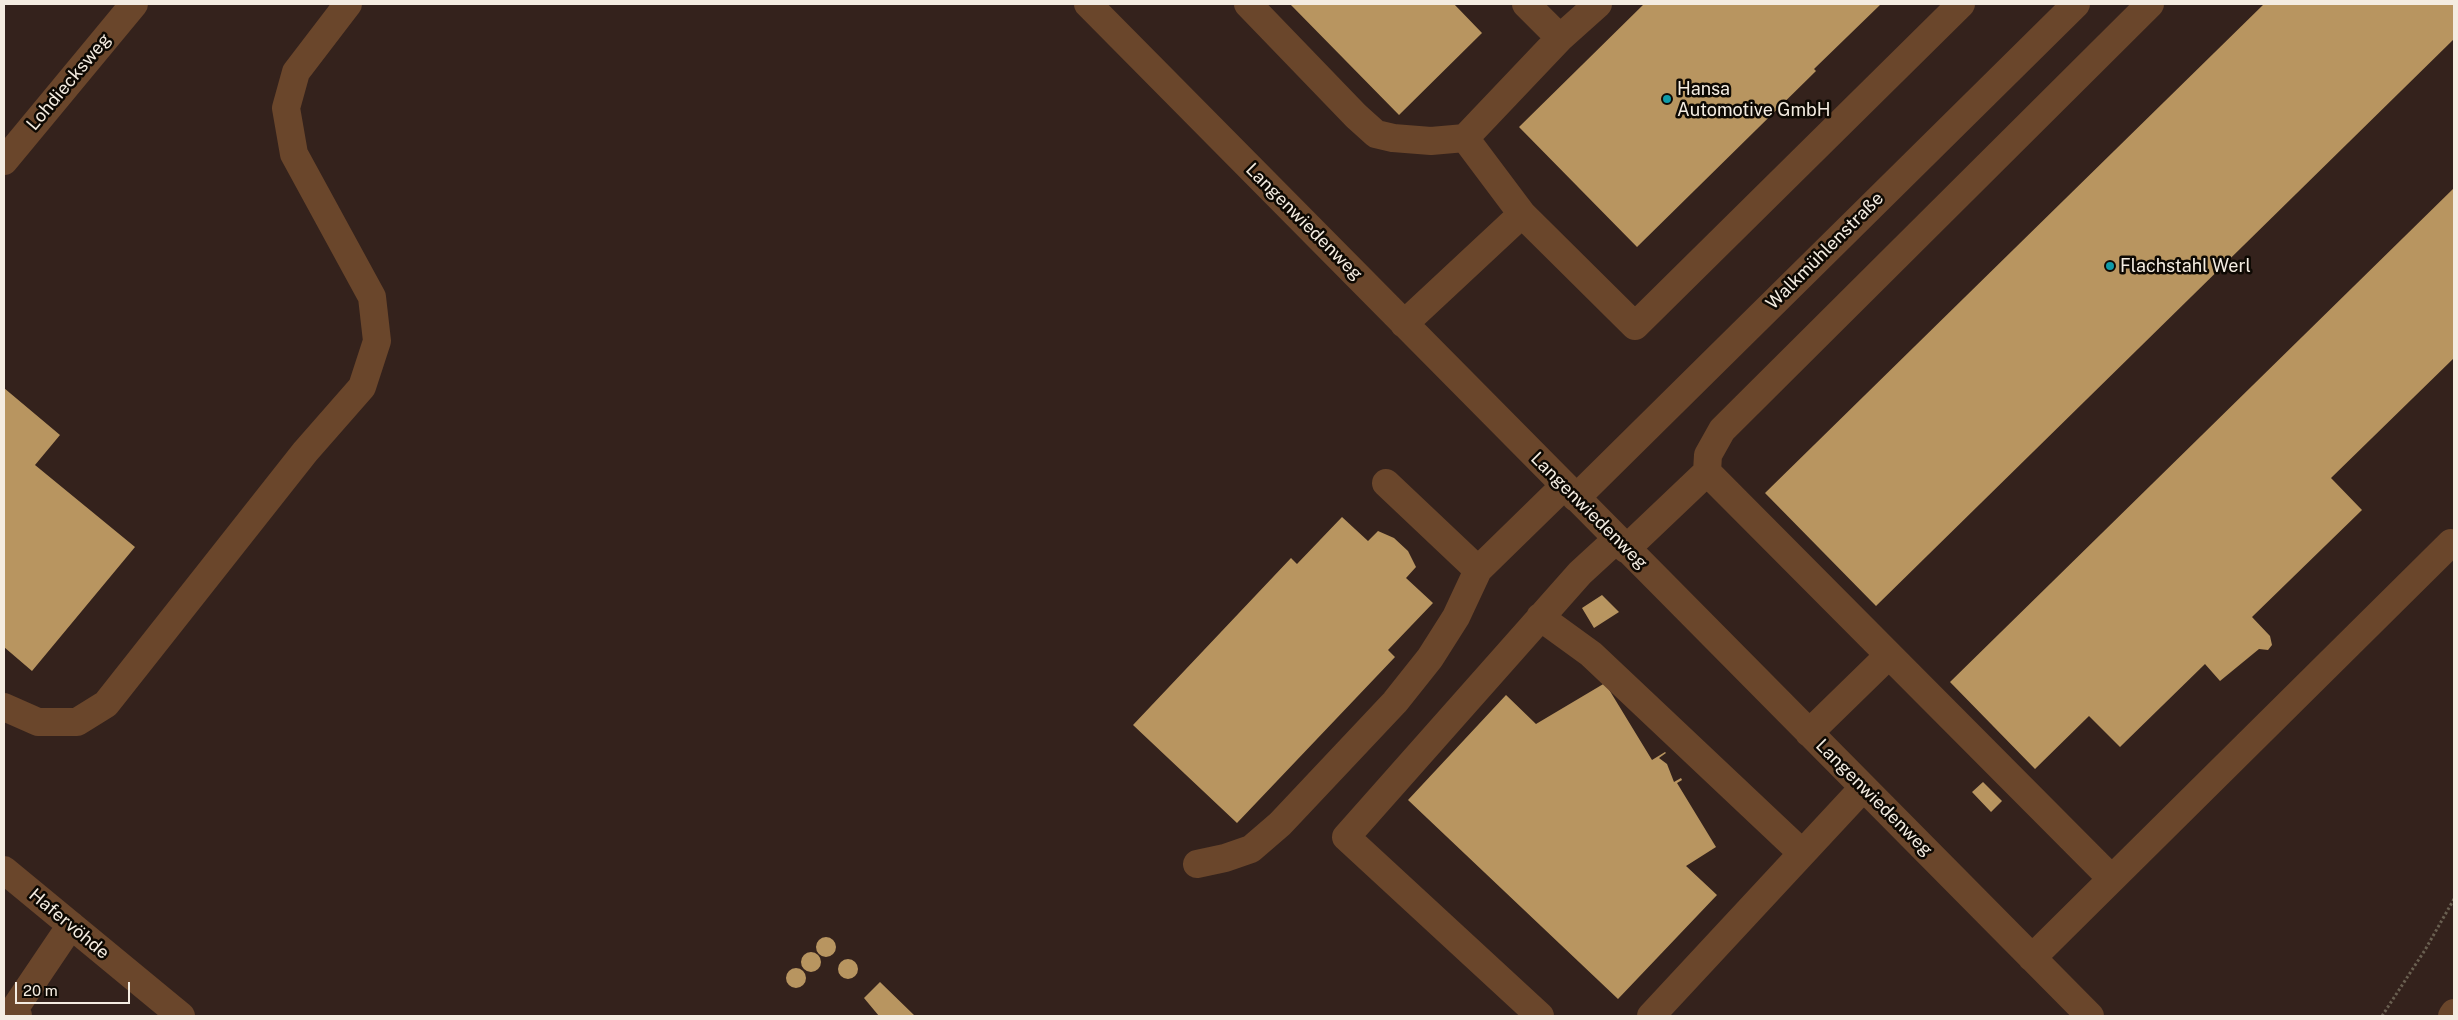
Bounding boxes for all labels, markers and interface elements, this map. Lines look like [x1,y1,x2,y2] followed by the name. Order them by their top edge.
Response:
[22,29,116,135] street label: Lohdiecksweg
[1677,78,1830,120] place label: Hansa Automotive GmbH
[1661,93,1673,105] marker: Hansa Automotive GmbH
[1241,159,1367,285] street label: Langenwiedenweg
[1762,188,1888,314] street label: Walkmühlenstraße
[2120,255,2251,277] place label: Flachstahl Werl
[2104,260,2116,272] marker: Flachstahl Werl
[1526,448,1652,574] street label: Langenwiedenweg
[1811,735,1937,861] street label: Langenwiedenweg
[24,884,114,964] street label: Hafervöhde
[18,972,132,1004] scale bar
[23,982,58,999] text: 20 m

